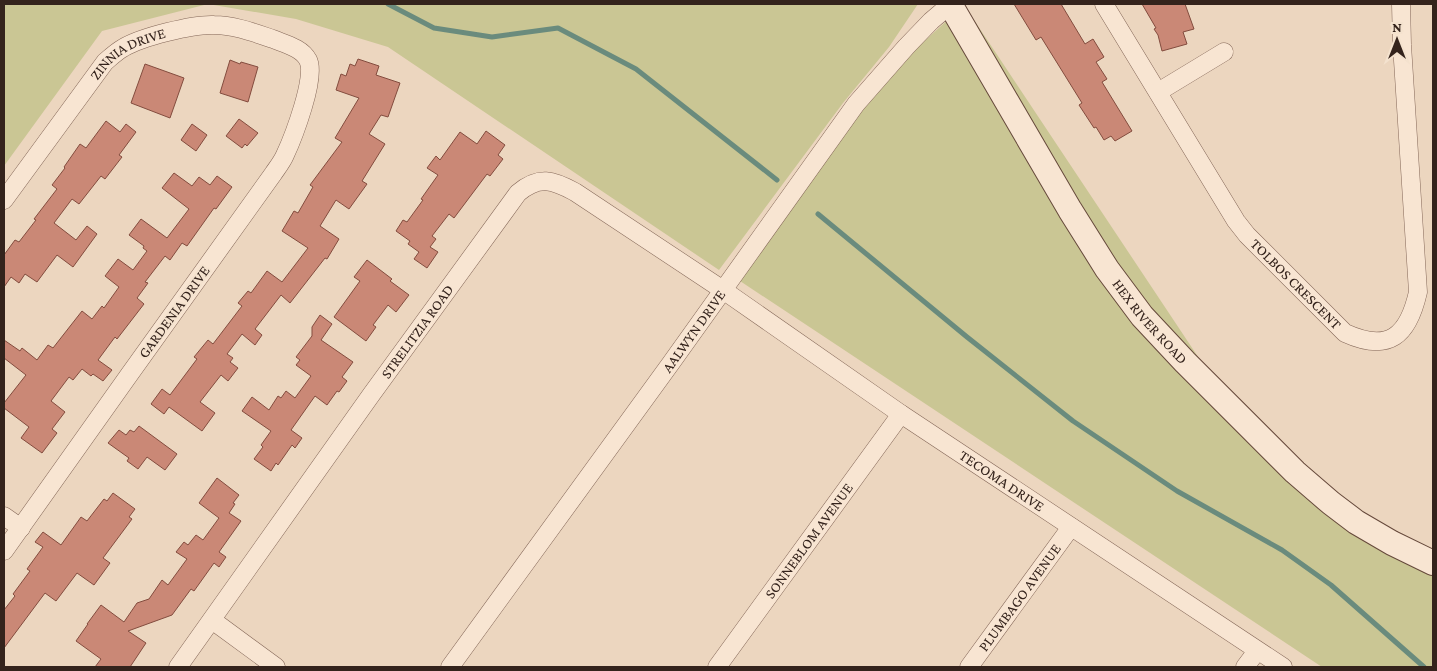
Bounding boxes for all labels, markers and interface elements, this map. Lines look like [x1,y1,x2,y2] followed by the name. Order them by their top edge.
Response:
[1372,15,1422,65] north arrow
[1392,19,1402,35] text: N
[87,25,167,83] street label: ZINNIA DRIVE
[1247,235,1344,332] street label: TOLBOS CRESCENT
[135,263,213,361] street label: GARDENIA DRIVE
[1109,276,1191,367] street label: HEX RIVER ROAD
[378,281,457,382] street label: STRELITZIA ROAD
[659,287,729,375] street label: AALWYN DRIVE
[956,447,1047,515] street label: TECOMA DRIVE
[761,480,856,602] street label: SONNEBLOM AVENUE
[975,541,1064,654] street label: PLUMBAGO AVENUE

